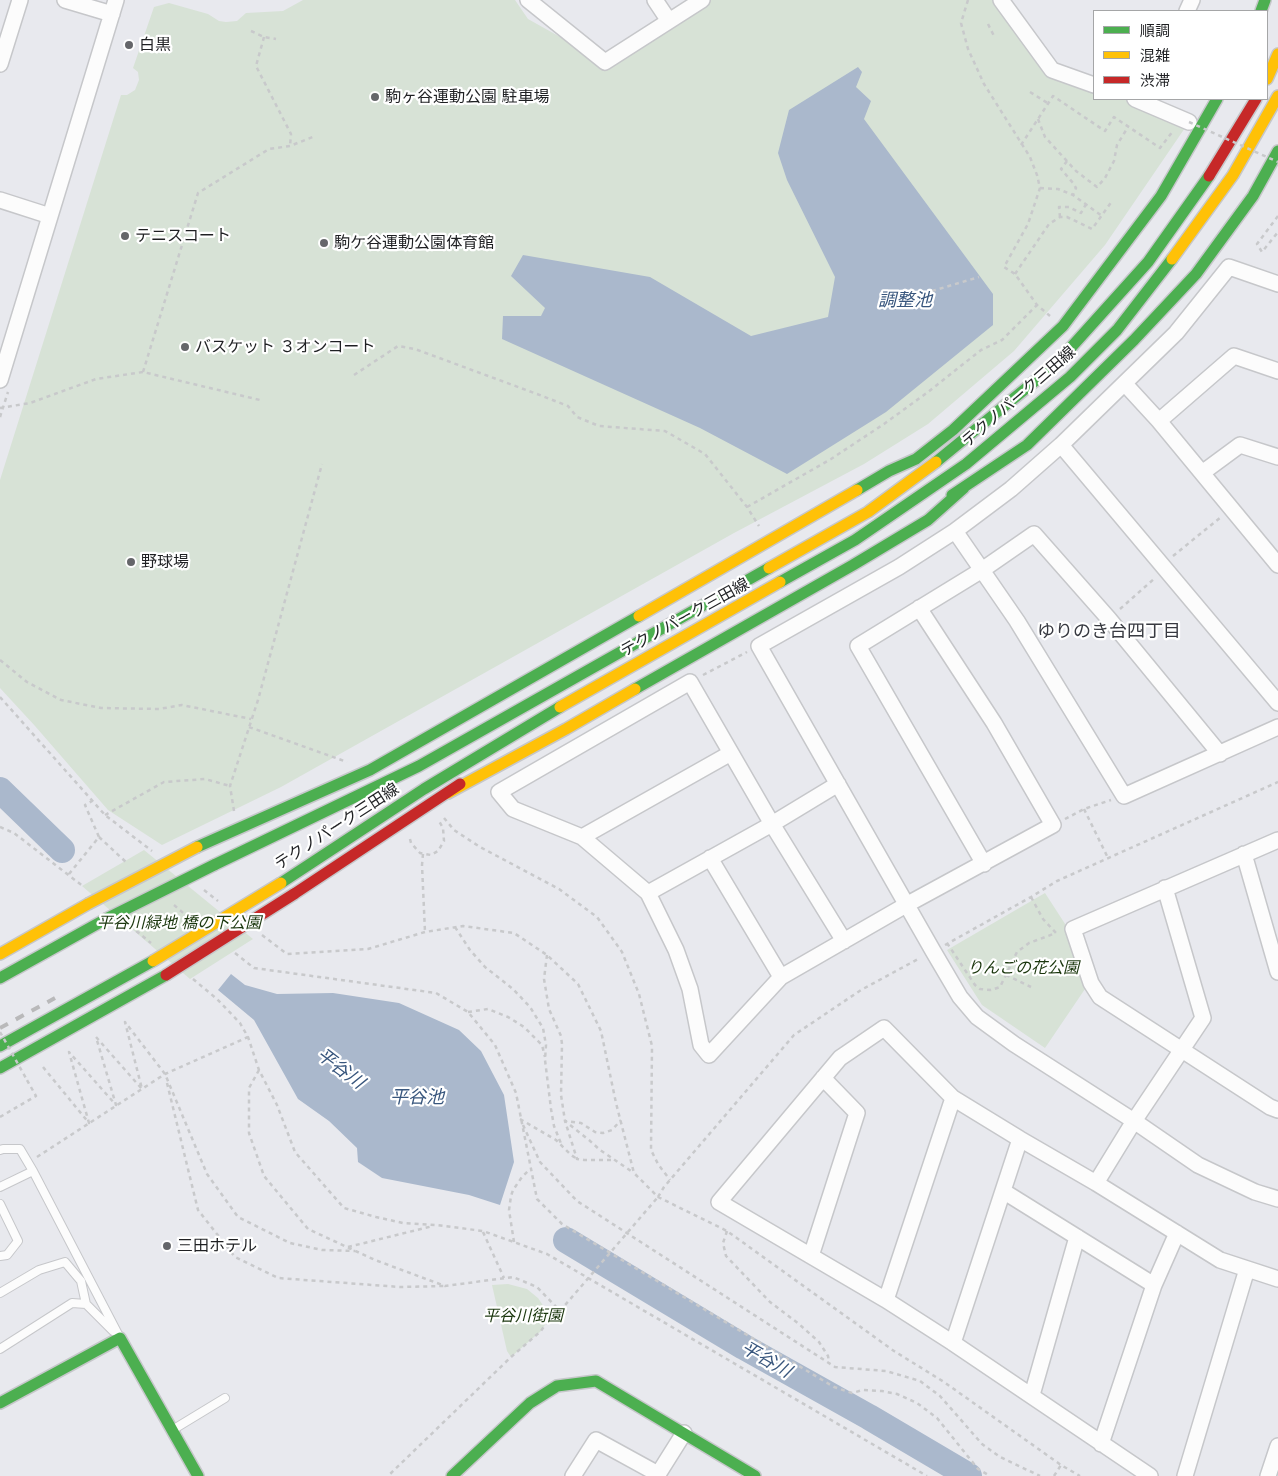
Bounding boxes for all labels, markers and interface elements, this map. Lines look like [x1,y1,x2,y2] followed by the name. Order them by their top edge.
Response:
[1093,10,1268,100] legend
[1140,21,1170,40] text: 順調
[139,35,171,55] place label: 白黒
[123,39,135,51] marker: 白黒
[1140,46,1170,65] text: 混雑
[1140,71,1170,90] text: 渋滞
[385,87,550,107] place label: 駒ヶ谷運動公園 駐車場
[369,91,381,103] marker: 駒ヶ谷運動公園 駐車場
[135,226,231,246] place label: テニスコート
[119,230,131,242] marker: テニスコート
[334,233,494,253] place label: 駒ケ谷運動公園体育館
[318,237,330,249] marker: 駒ケ谷運動公園体育館
[878,290,932,312] water label: 調整池
[195,337,376,357] place label: バスケット ３オンコート
[179,341,191,353] marker: バスケット ３オンコート
[958,343,1080,451] street label: テクノパーク三田線
[141,552,189,572] place label: 野球場
[125,556,137,568] marker: 野球場
[617,575,753,661] street label: テクノパーク三田線
[1037,621,1181,643] district label: ゆりのき台四丁目
[271,780,403,874] street label: テクノパーク三田線
[97,913,261,933] park label: 平谷川緑地 橋の下公園
[967,958,1079,978] park label: りんごの花公園
[312,1044,368,1094] water label: 平谷川
[390,1087,444,1109] water label: 平谷池
[177,1236,257,1256] place label: 三田ホテル
[161,1240,173,1252] marker: 三田ホテル
[483,1306,563,1326] park label: 平谷川街園
[737,1337,795,1383] water label: 平谷川

